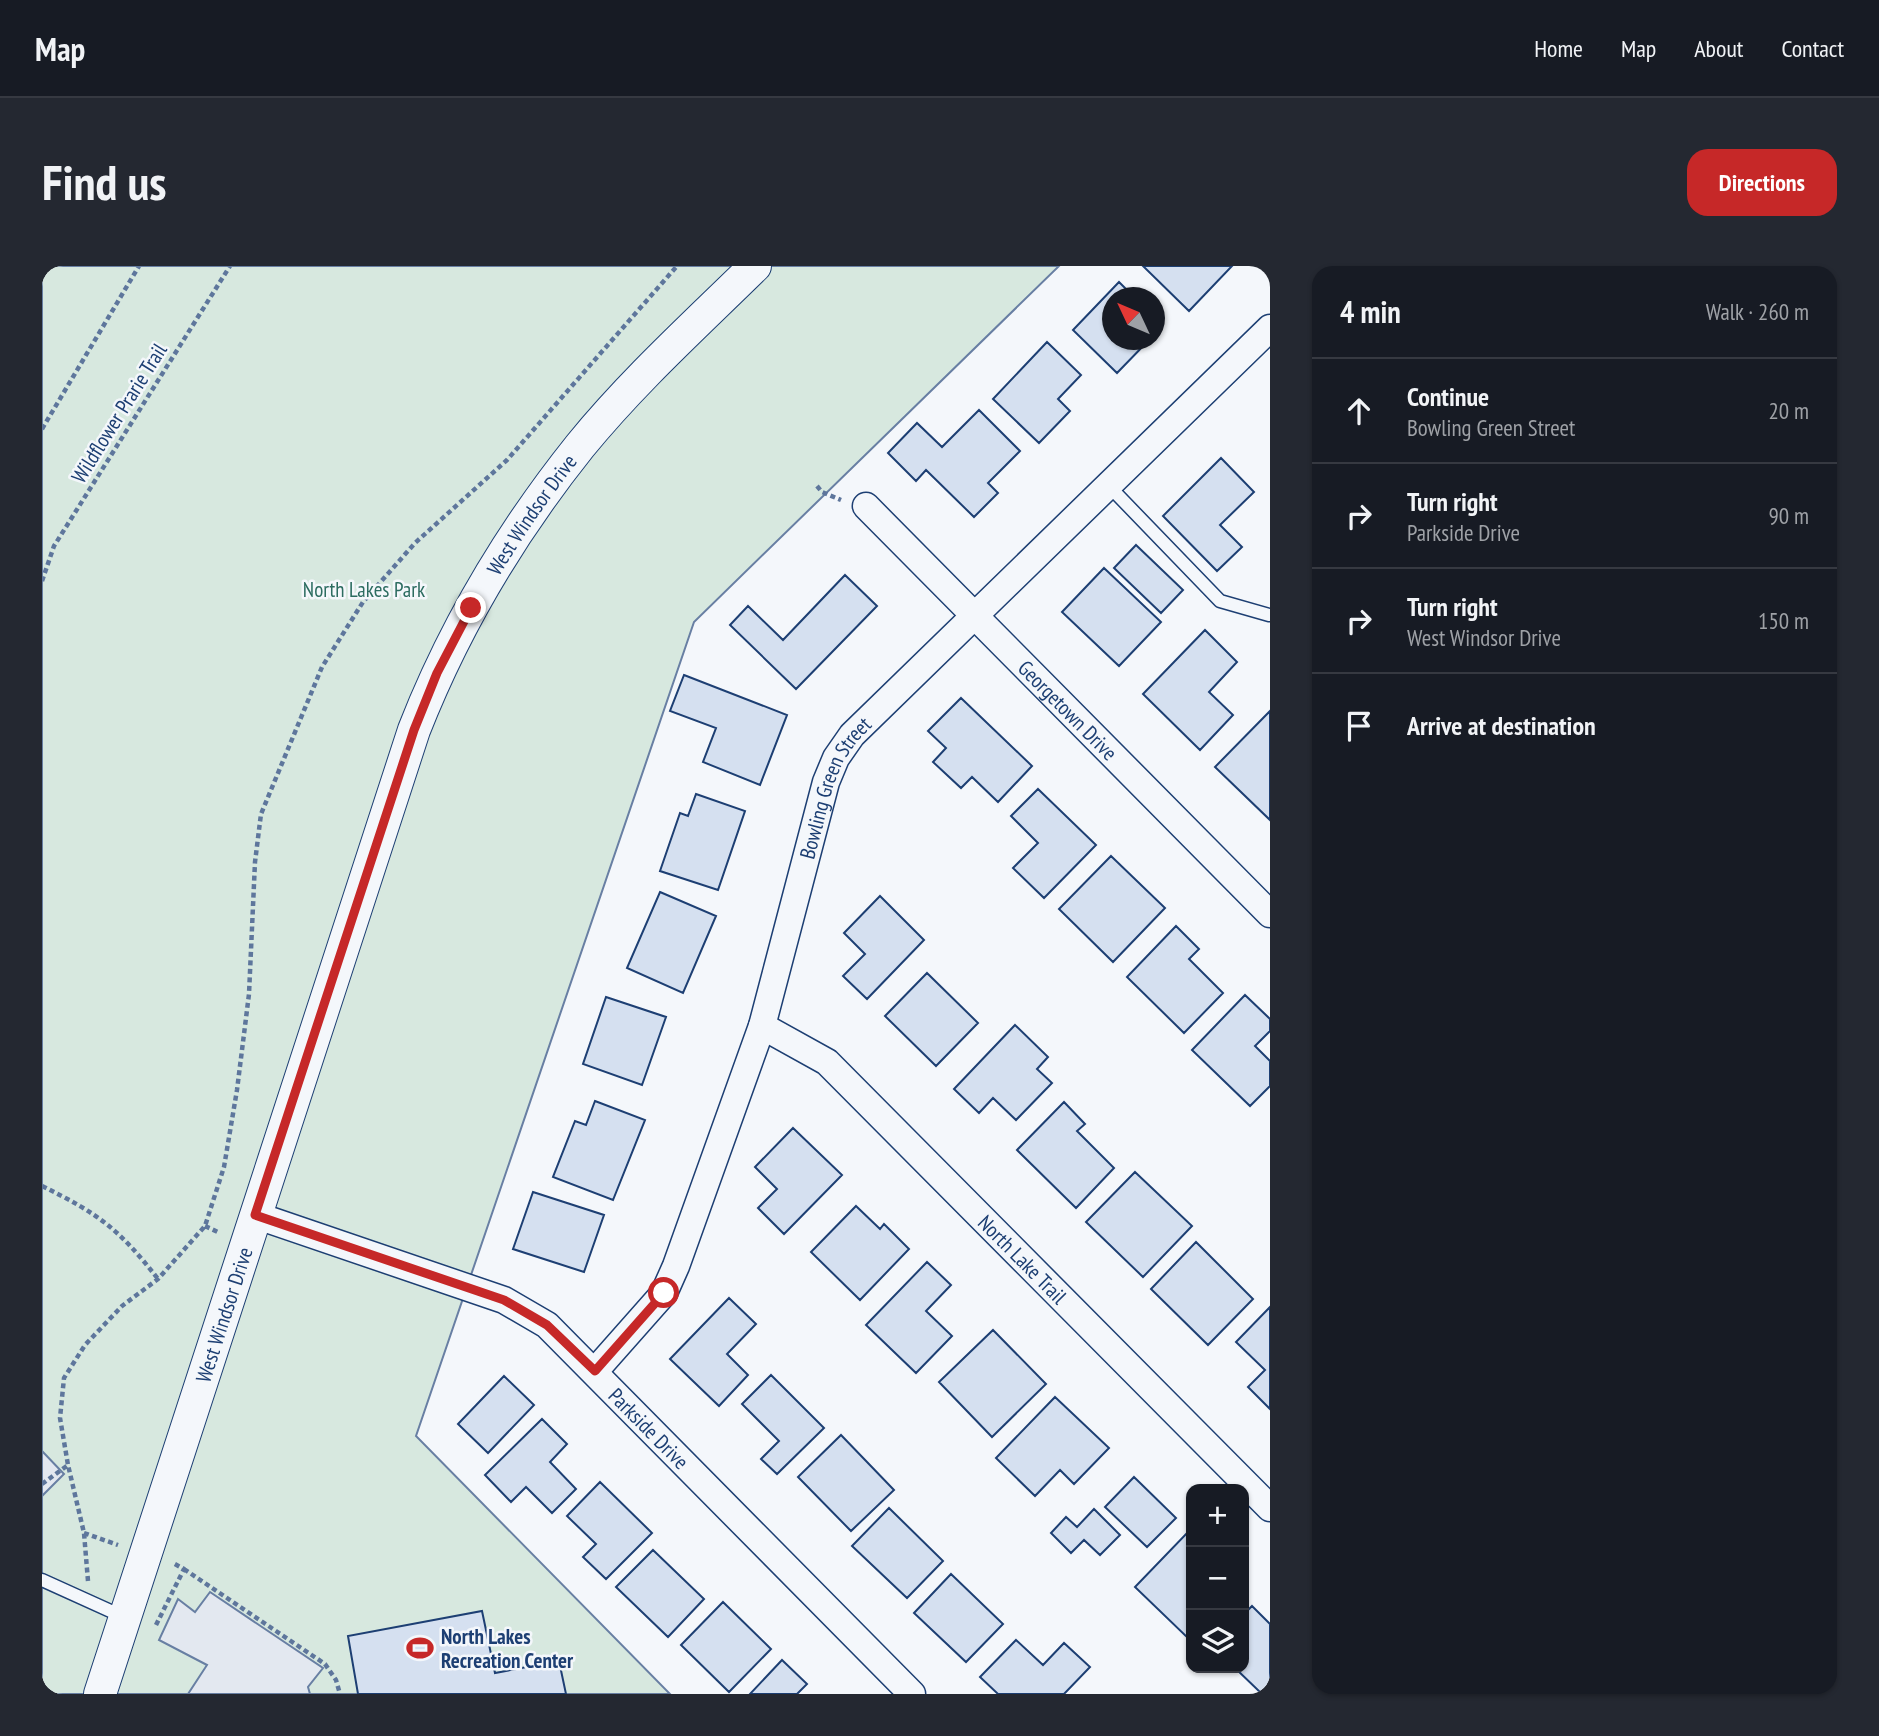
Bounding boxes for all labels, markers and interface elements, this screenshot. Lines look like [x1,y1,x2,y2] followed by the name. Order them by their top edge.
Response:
[35,27,85,70] text: Map
[1534,33,1583,64] text: Home
[1621,33,1656,64] text: Map
[1694,33,1743,64] text: About
[1781,33,1844,64] text: Contact
[1687,149,1837,216] button: Directions
[42,150,166,214] text: Find us
[1102,287,1165,350] north arrow
[1340,292,1401,331] text: 4 min
[1706,297,1809,326] text: Walk · 260 m
[65,338,173,488] street label: Wildflower Prarie Trail
[1407,380,1489,413] text: Continue
[1340,392,1378,430] icon: ahead
[1768,396,1809,425] text: 20 m
[1407,413,1575,442] text: Bowling Green Street
[480,448,582,580] street label: West Windsor Drive
[1407,485,1498,518] text: Turn right
[1340,497,1378,535] icon: right
[1768,501,1809,530] text: 90 m
[1407,518,1520,547] text: Parkside Drive
[303,576,425,603] park label: North Lakes Park
[1407,590,1498,623] text: Turn right
[455,592,486,623] route end
[1340,602,1378,640] icon: right
[1758,606,1809,635] text: 150 m
[1407,623,1561,652] text: West Windsor Drive
[1013,654,1123,766] street label: Georgetown Drive
[1340,707,1378,745] icon: arrive
[1407,709,1596,742] text: Arrive at destination
[793,710,877,862] street label: Bowling Green Street
[973,1209,1073,1309] street label: North Lake Trail
[189,1244,258,1386] street label: West Windsor Drive
[648,1277,679,1308] route start
[603,1382,695,1474] street label: Parkside Drive
[1186,1484,1249,1673] map controls
[1186,1484,1249,1547] button: +
[1186,1547,1249,1610] button: −
[1186,1610,1249,1673] button: layers
[441,1623,574,1674] place label: North Lakes Recreation Center
[405,1633,435,1663] sports icon: North Lakes Recreation Center

